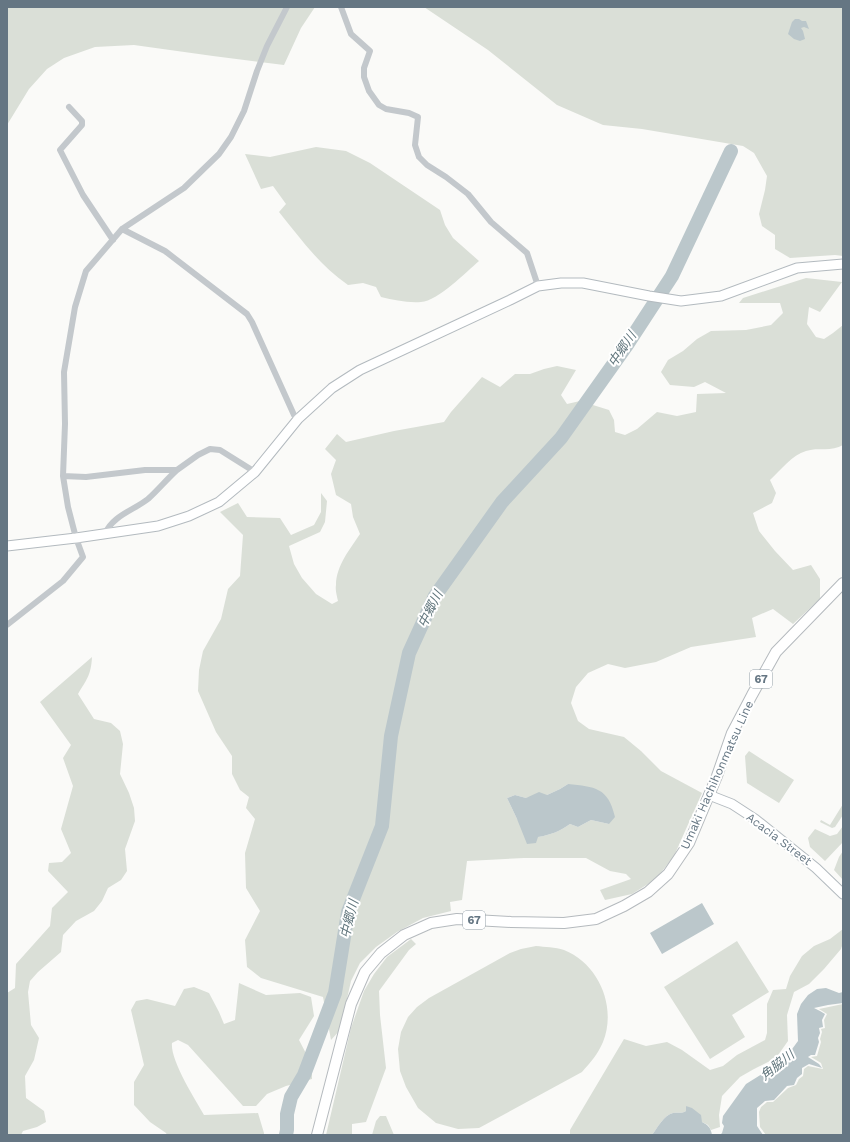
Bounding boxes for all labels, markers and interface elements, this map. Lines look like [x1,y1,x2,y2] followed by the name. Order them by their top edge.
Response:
[605,327,640,369] water label: 中郷川
[414,586,446,630] water label: 中郷川
[750,670,772,688] road number: 67
[678,698,756,851] street label: Umaki Hachihonmatsu Line
[744,810,814,868] street label: Acacia Street
[337,896,361,940] water label: 中郷川
[463,911,485,929] road number: 67
[757,1046,798,1083] water label: 角脇川

